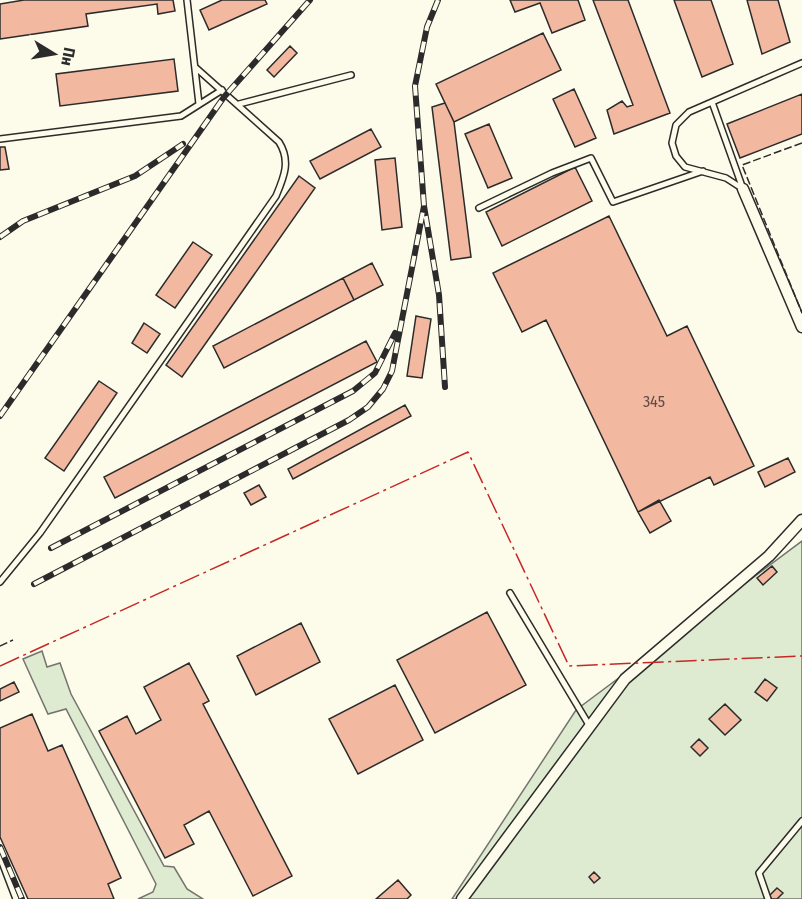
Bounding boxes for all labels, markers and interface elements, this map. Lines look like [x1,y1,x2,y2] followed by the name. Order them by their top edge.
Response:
[24,24,84,84] north arrow
[57,46,79,67] text: Пн
[643,392,665,411] house number: 345

